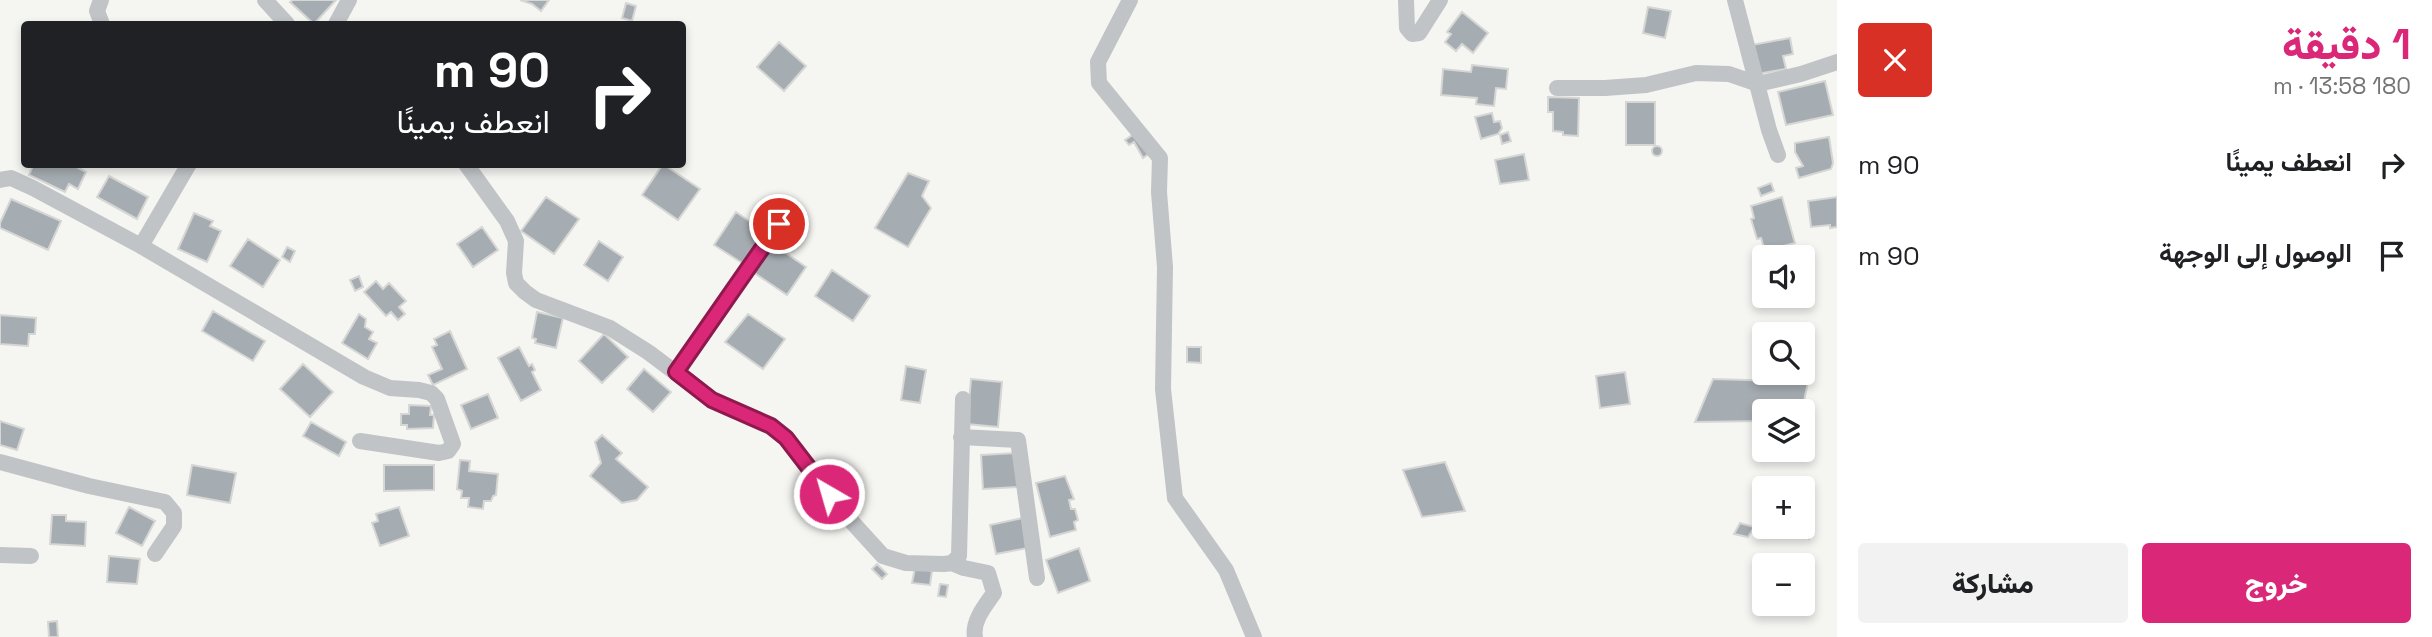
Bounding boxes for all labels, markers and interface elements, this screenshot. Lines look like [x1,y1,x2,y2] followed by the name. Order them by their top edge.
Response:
[2282,18,2411,71] text: 1 دقيقة
[1858,23,1932,97] button: close
[434,39,550,101] text: 90 m
[574,49,665,140] icon: right
[2273,71,2411,101] text: 180 m · 13:58
[397,102,550,142] text: انعطف يمينًا
[2226,145,2352,179] text: انعطف يمينًا
[2373,146,2411,184] icon: right
[1858,148,1920,182] text: 90 m
[749,194,809,254] pin
[760,205,798,243] icon: arrive
[2159,236,2352,270] text: الوصول إلى الوجهة
[2373,237,2411,275] icon: arrive
[1858,239,1920,273] text: 90 m
[1752,245,1815,616] map controls
[1752,245,1815,308] button: sound
[1752,322,1815,385] button: search
[1752,399,1815,462] button: layers
[792,457,866,531] position arrow
[1752,476,1815,539] button: +
[1858,543,2128,623] button: مشاركة
[2142,543,2411,623] button: خروج
[1752,553,1815,616] button: −

